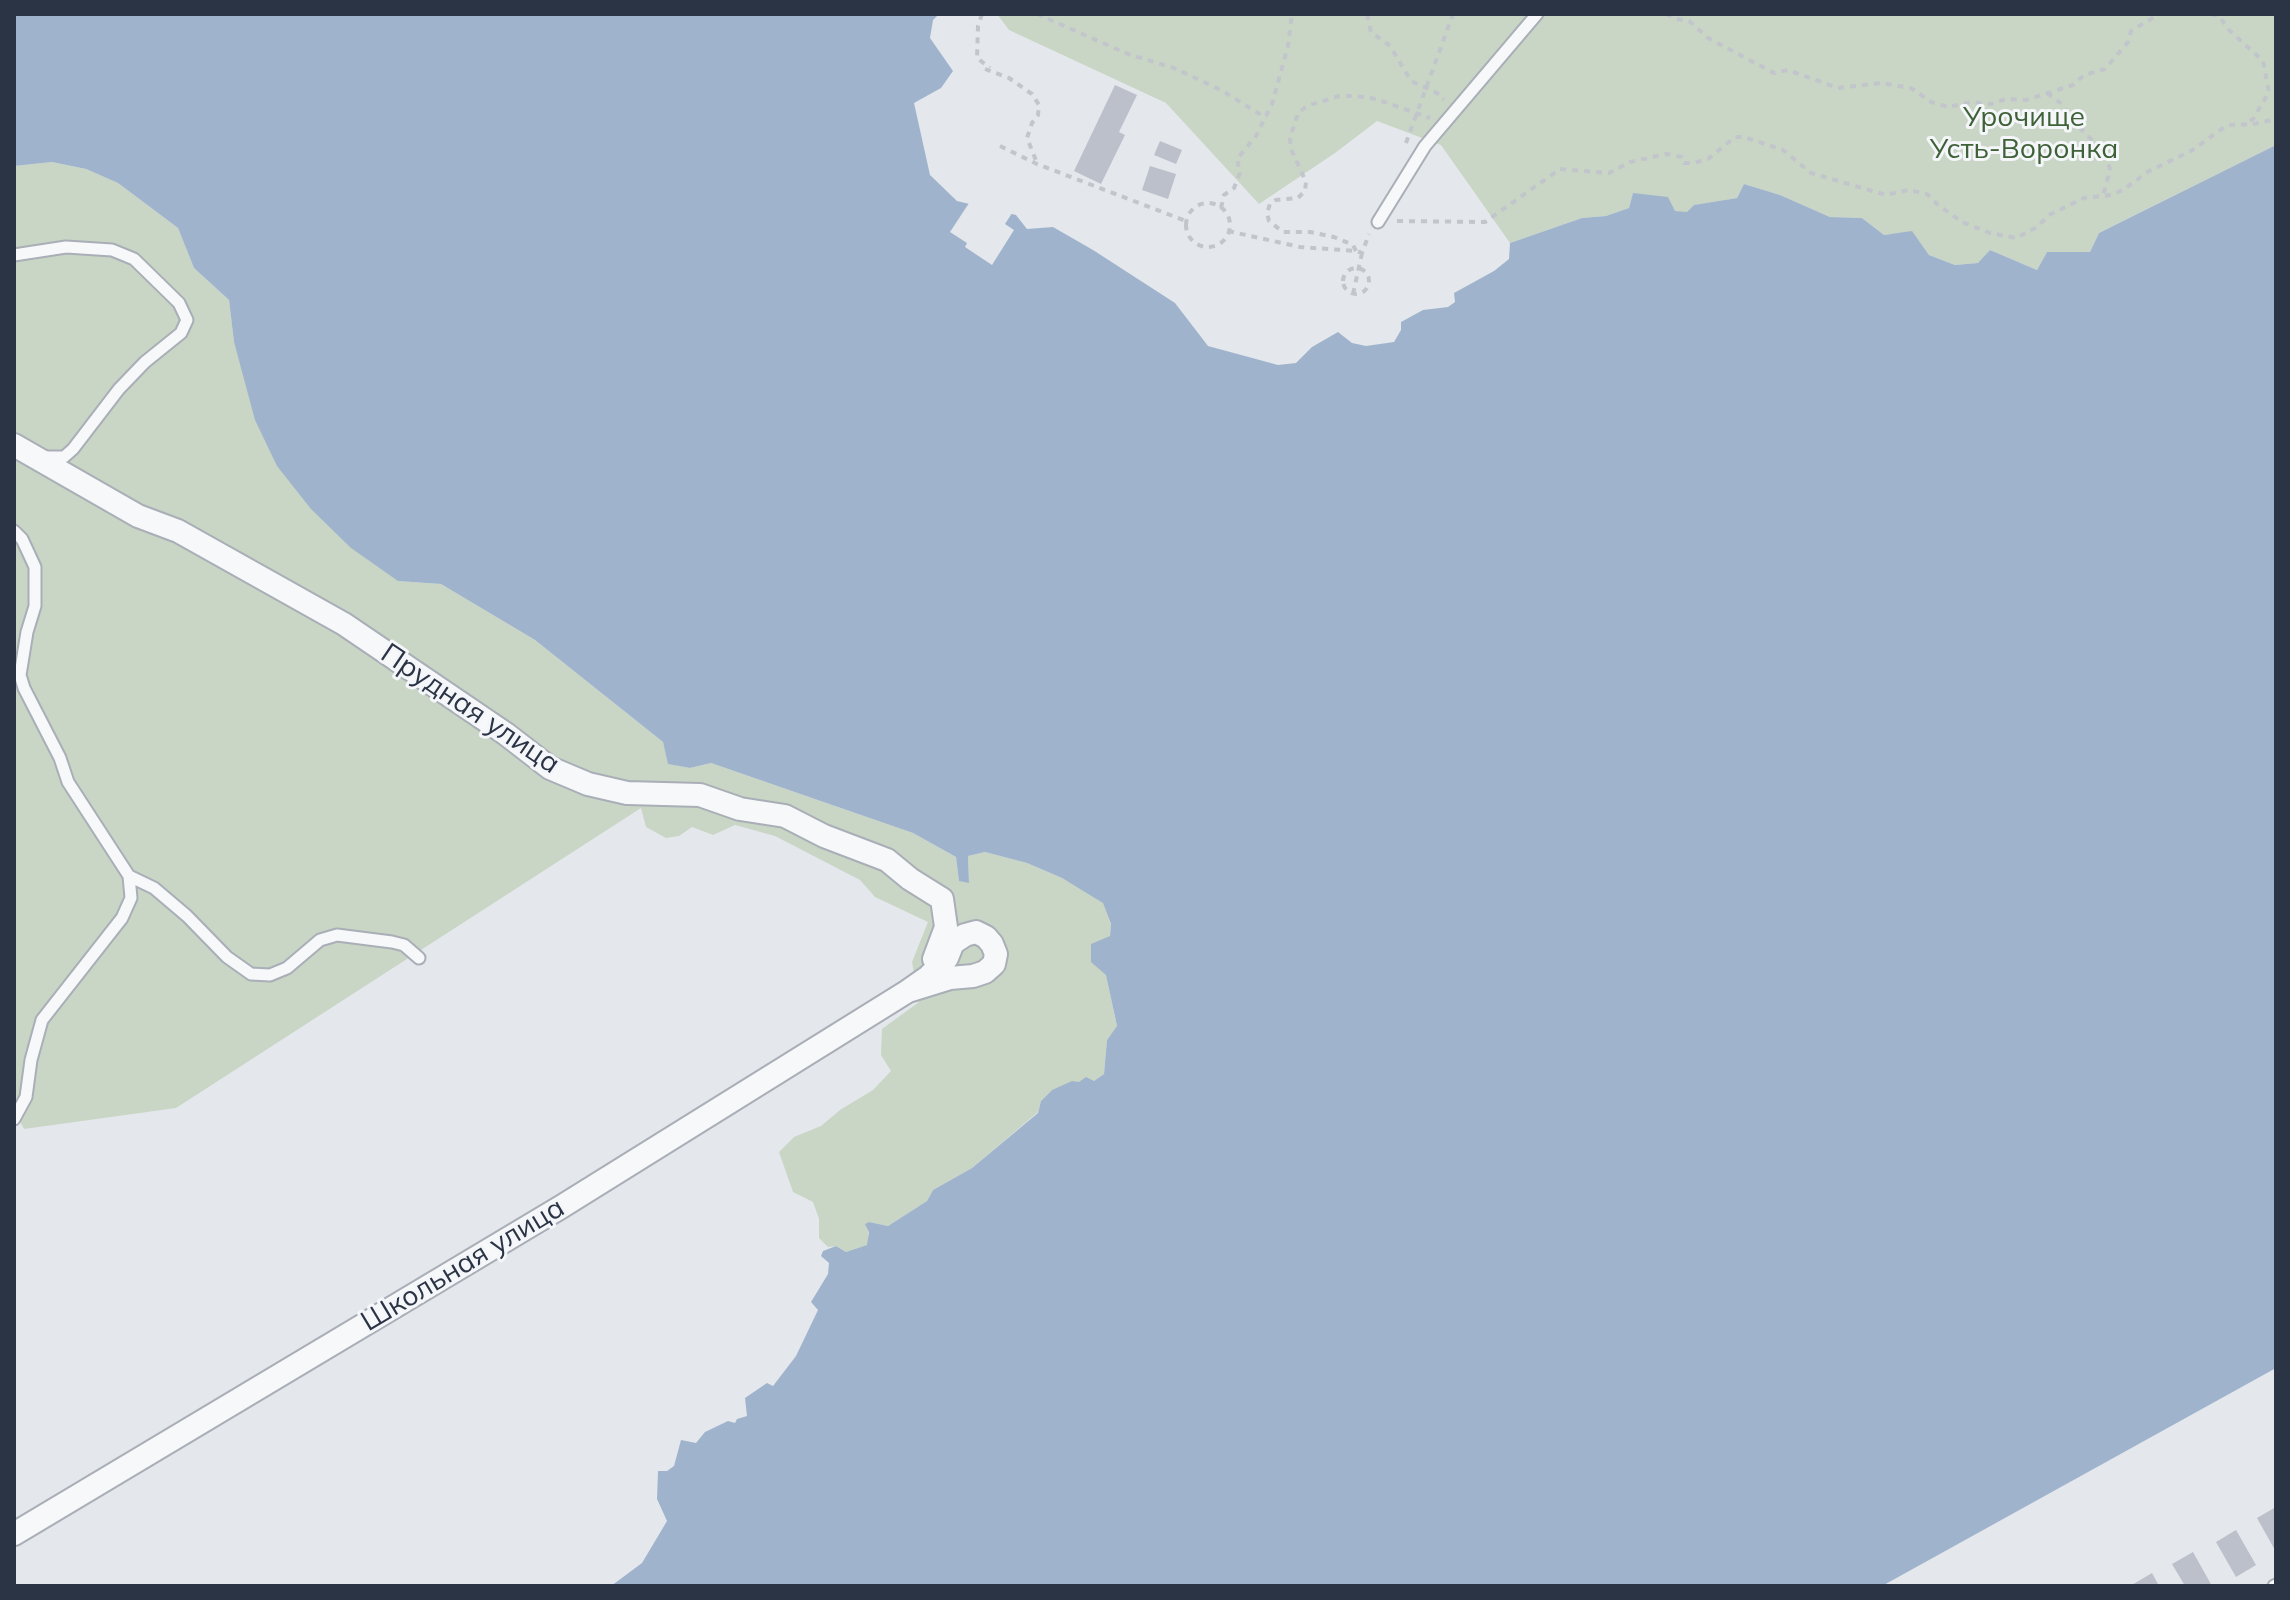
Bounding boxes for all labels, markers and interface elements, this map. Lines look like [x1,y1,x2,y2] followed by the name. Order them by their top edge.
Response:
[1930,101,2118,167] park label: Урочище Усть-Воронка
[374,637,566,781] street label: Прудная улица
[355,1191,571,1339] street label: Школьная улица

